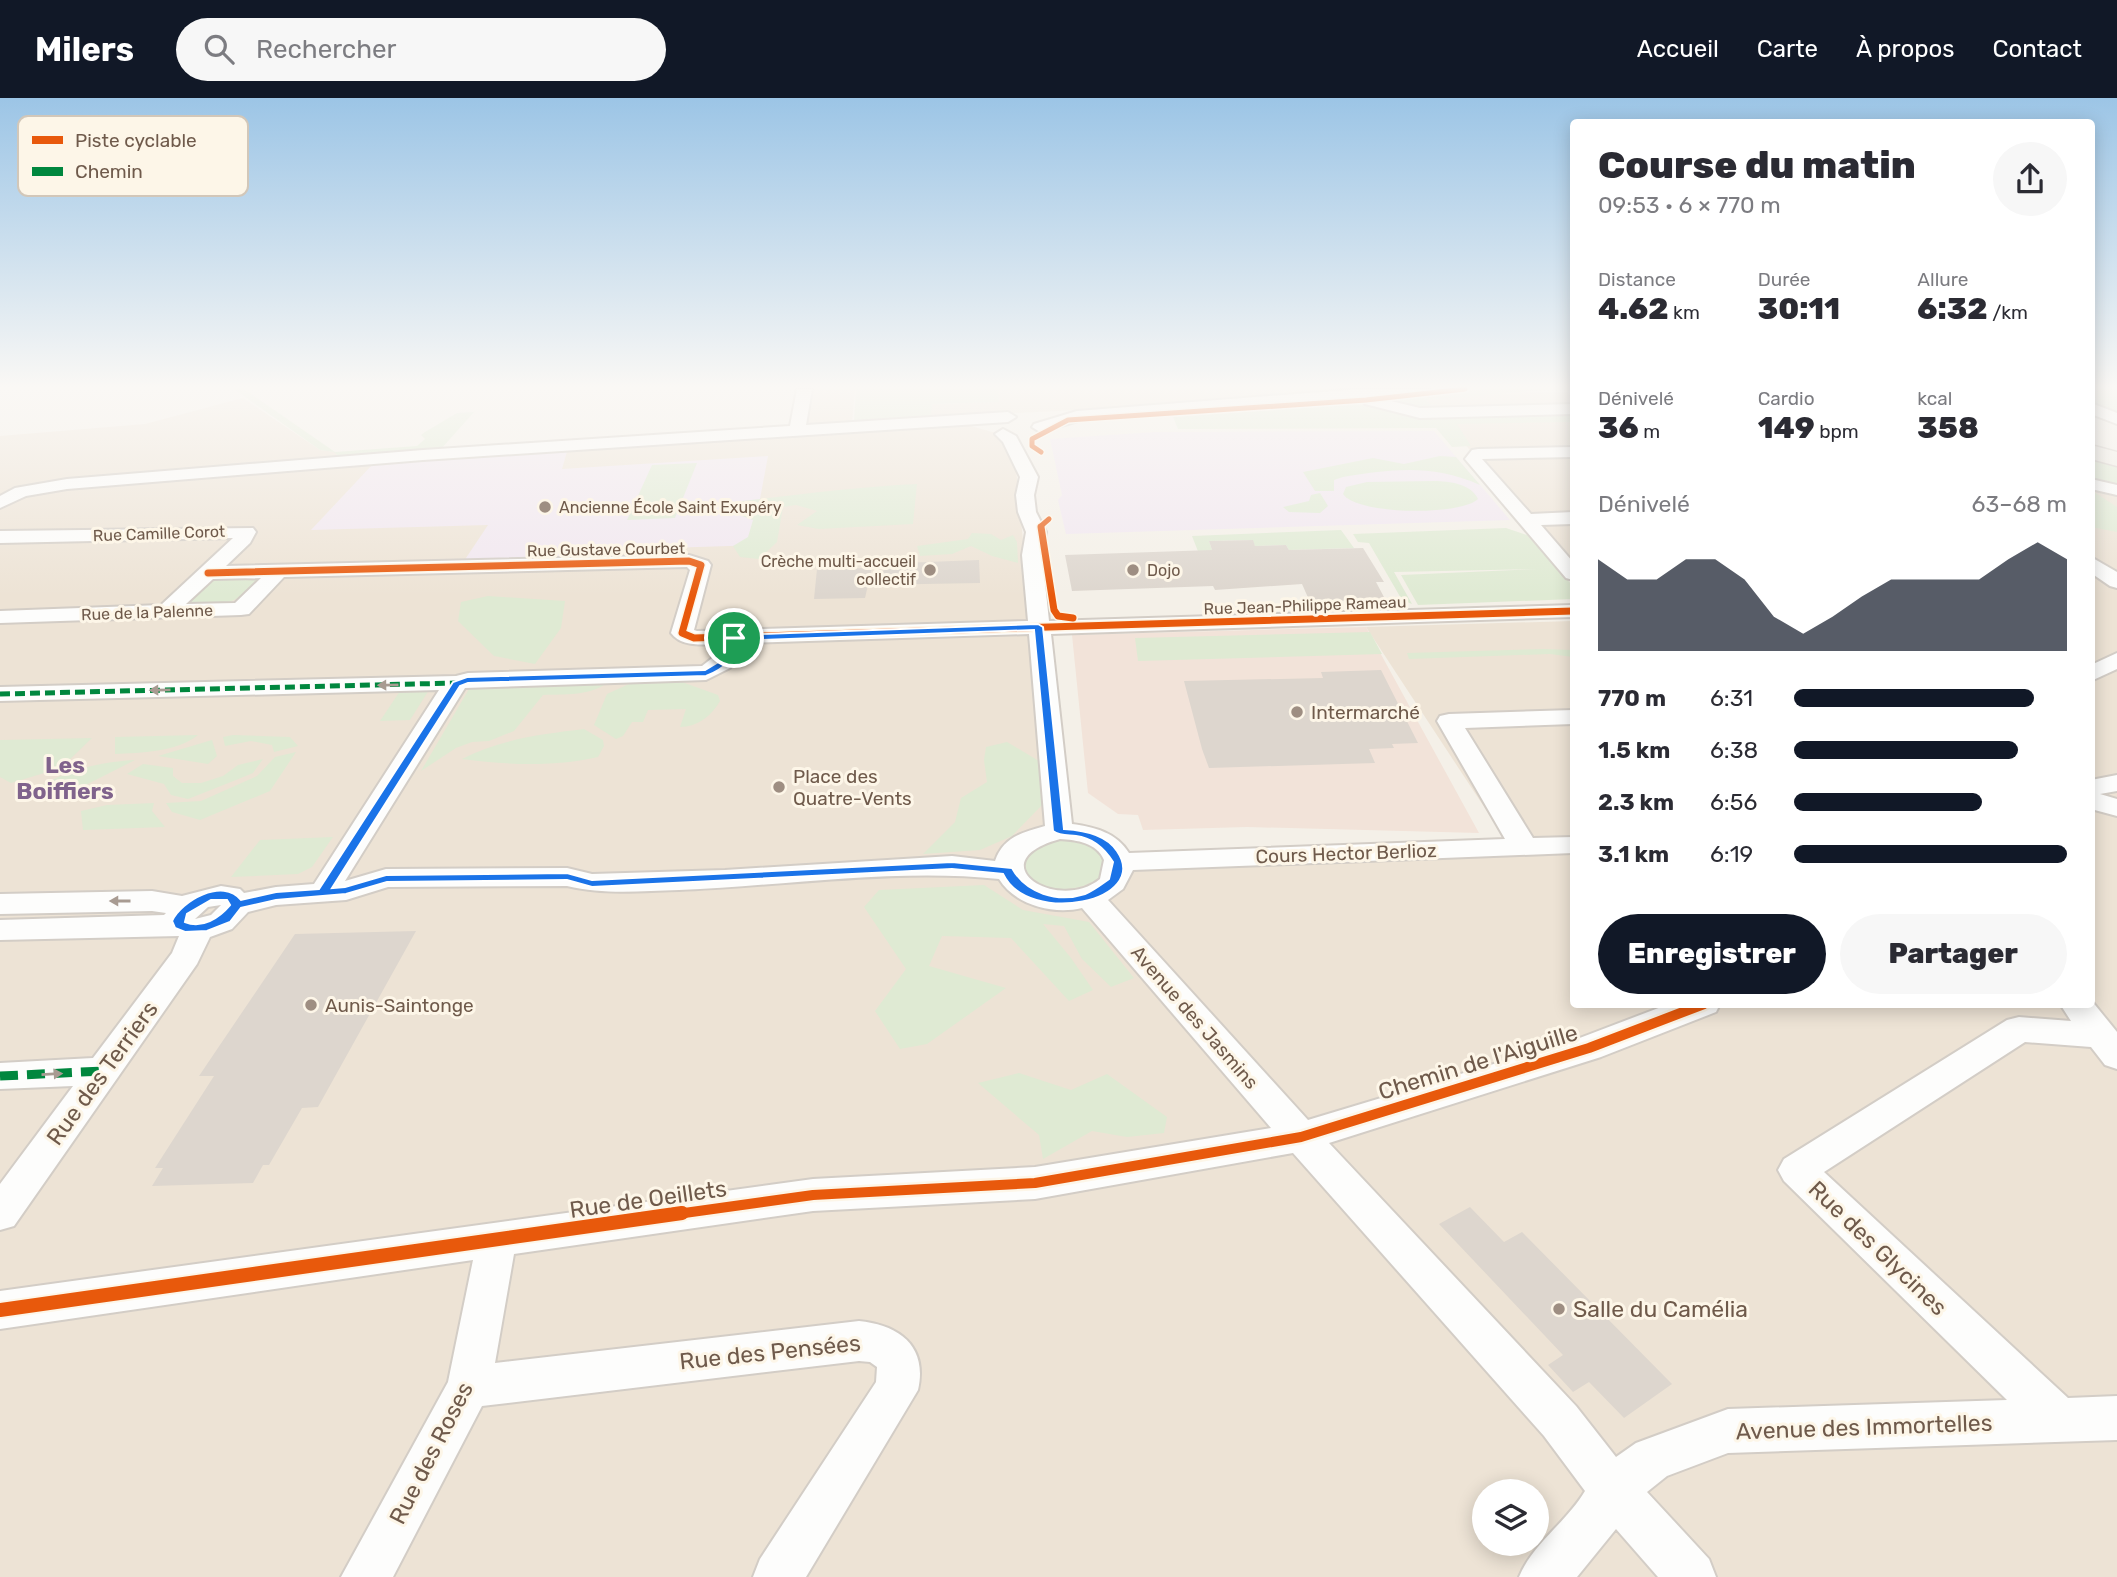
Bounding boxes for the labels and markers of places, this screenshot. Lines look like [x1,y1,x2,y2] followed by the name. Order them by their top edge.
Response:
[559,498,782,517] place label: Ancienne École Saint Exupéry
[537,499,553,515] marker: Ancienne École Saint Exupéry
[761,552,917,589] place label: Crèche multi-accueil collectif
[1147,561,1180,580] place label: Dojo
[922,562,938,578] marker: Crèche multi-accueil collectif
[1125,562,1141,578] marker: Dojo
[704,608,764,668] pin
[1311,701,1420,724] place label: Intermarché
[1289,704,1305,720] marker: Intermarché
[793,765,912,810] place label: Place des Quatre-Vents
[771,779,787,795] marker: Place des Quatre-Vents
[325,994,474,1017] place label: Aunis-Saintonge
[303,997,319,1013] marker: Aunis-Saintonge
[1573,1295,1748,1323] place label: Salle du Camélia
[1551,1301,1567,1317] marker: Salle du Camélia

